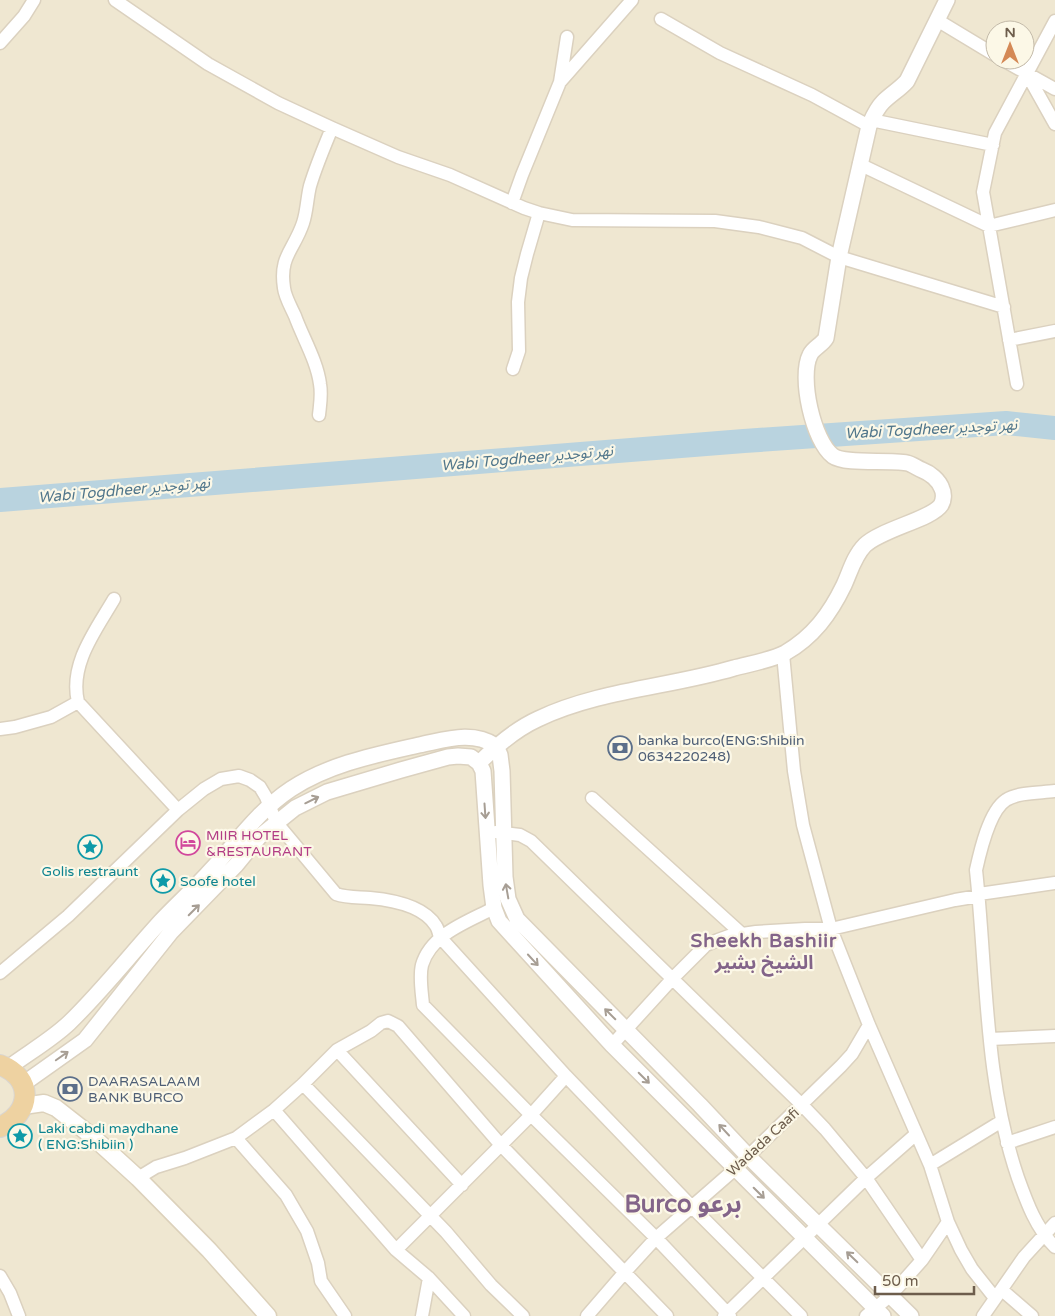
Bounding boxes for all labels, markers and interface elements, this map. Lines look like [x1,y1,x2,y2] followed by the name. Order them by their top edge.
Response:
[985,20,1035,70] north arrow
[1004,24,1016,41] text: N
[844,415,1019,442] water label: Wabi Togdheer نهر توجدير
[440,441,615,474] water label: Wabi Togdheer نهر توجدير
[37,473,212,506] water label: Wabi Togdheer نهر توجدير
[638,732,805,765] place label: banka burco(ENG:Shibiin 0634220248)
[607,735,633,761] bank icon: banka burco(ENG:Shibiin 0634220248)
[304,795,319,805] one-way arrow
[481,803,490,819] one-way arrow
[206,827,312,860] place label: MIIR HOTEL &RESTAURANT
[175,830,201,856] hotel icon: MIIR HOTEL &RESTAURANT
[77,834,103,860] place icon: Golis restraunt
[42,863,139,880] place label: Golis restraunt
[150,868,176,894] place icon: Soofe hotel
[180,873,256,890] place label: Soofe hotel
[502,884,512,900] one-way arrow
[187,904,200,916] one-way arrow
[691,930,837,977] district label: Sheekh Bashiir الشيخ بشير
[527,953,539,966] one-way arrow
[605,1008,617,1020] one-way arrow
[55,1051,69,1061] one-way arrow
[638,1072,650,1084] one-way arrow
[88,1073,200,1106] place label: DAARASALAAM BANK BURCO
[57,1076,83,1102] bank icon: DAARASALAAM BANK BURCO
[723,1104,803,1180] street label: Wadada Caafi
[38,1120,179,1153] place label: Laki cabdi maydhane ( ENG:Shibiin )
[7,1123,33,1149] place icon: Laki cabdi maydhane ( ENG:Shibiin )
[718,1124,730,1136] one-way arrow
[753,1187,765,1199] one-way arrow
[624,1190,742,1219] district label: Burco برعو
[845,1251,858,1263] one-way arrow
[875,1264,974,1296] scale bar
[882,1272,919,1290] text: 50 m

